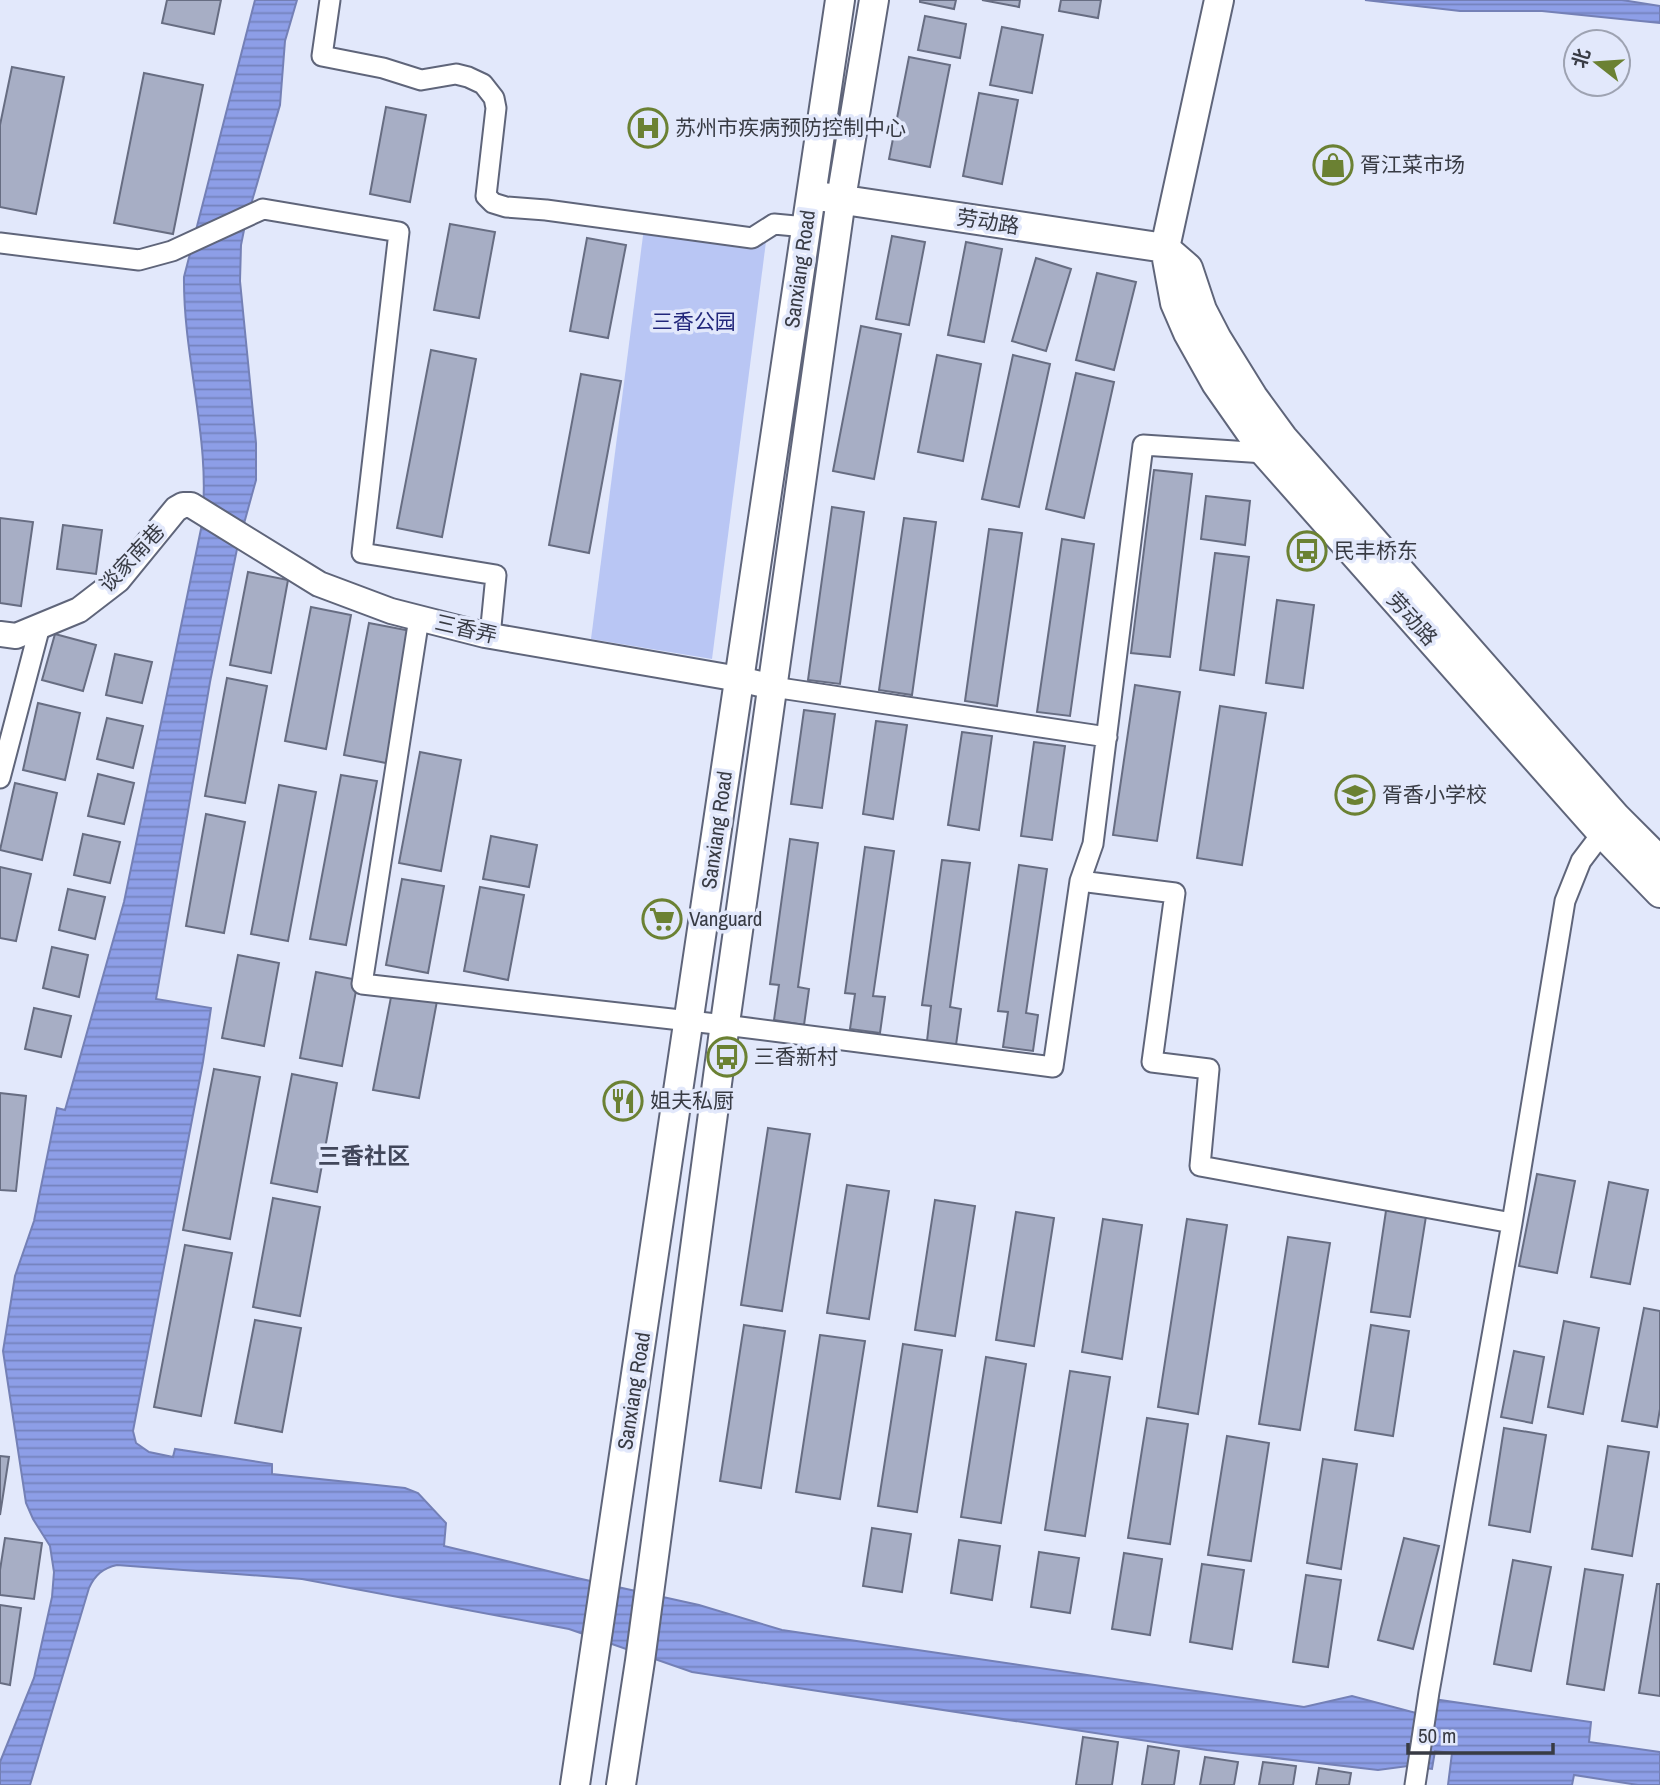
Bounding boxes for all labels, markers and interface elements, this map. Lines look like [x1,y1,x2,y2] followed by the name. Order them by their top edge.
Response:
[1562,28,1632,98] north arrow
[1566,45,1596,71] text: 北
[627,107,669,149] hospital icon: 苏州市疾病预防控制中心
[675,113,906,142] place label: 苏州市疾病预防控制中心
[1312,144,1354,186] shop icon: 胥江菜市场
[1360,150,1465,179] place label: 胥江菜市场
[955,202,1021,241] street label: 劳动路
[777,208,822,330] street label: Sanxiang Road
[652,307,736,336] park label: 三香公园
[92,517,171,598] street label: 谈家南巷
[1286,530,1328,572] bus stop icon: 民丰桥东
[1334,536,1418,565] place label: 民丰桥东
[1381,586,1444,652] street label: 劳动路
[432,607,500,650] street label: 三香弄
[694,769,739,891] street label: Sanxiang Road
[1334,774,1376,816] school or university icon: 胥香小学校
[1382,780,1487,809] place label: 胥香小学校
[641,898,683,940] supermarket icon: Vanguard
[689,904,762,933] place label: Vanguard
[706,1036,748,1078] bus stop icon: 三香新村
[754,1042,838,1071] place label: 三香新村
[602,1080,644,1122] restaurant icon: 姐夫私厨
[650,1086,734,1115] place label: 姐夫私厨
[318,1140,410,1171] district label: 三香社区
[610,1330,657,1452] street label: Sanxiang Road
[1408,1712,1553,1756] scale bar
[1418,1721,1456,1750] text: 50 m

